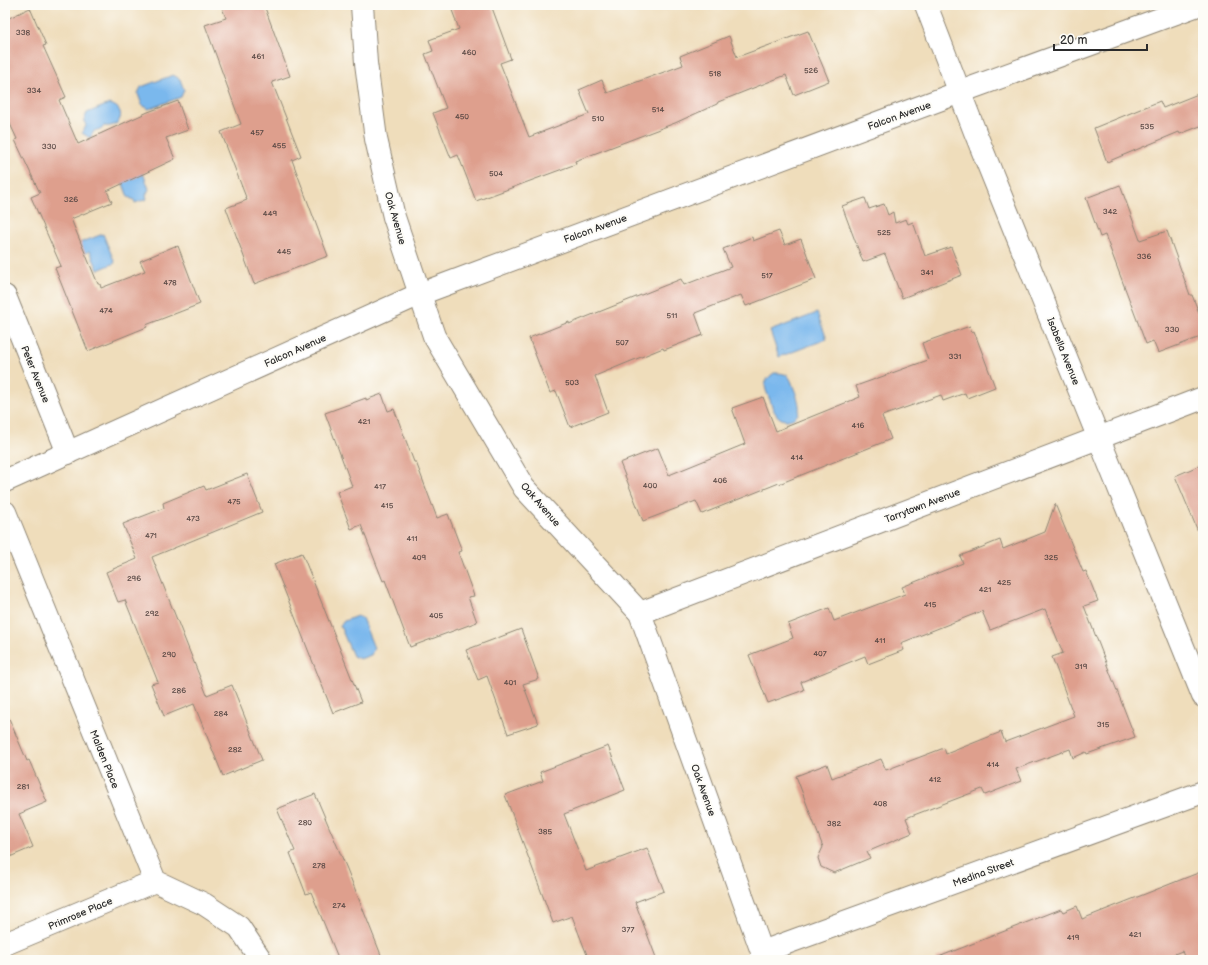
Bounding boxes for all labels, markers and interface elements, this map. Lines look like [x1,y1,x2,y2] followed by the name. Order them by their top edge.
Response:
[1054,26,1147,52] scale bar
[16,28,31,37] house number: 338
[1060,33,1087,48] text: 20 m
[462,48,477,57] house number: 460
[252,52,264,61] house number: 461
[804,66,818,75] house number: 526
[709,69,722,78] house number: 518
[27,86,41,95] house number: 334
[866,99,933,133] street label: Falcon Avenue
[652,105,664,114] house number: 514
[455,112,469,121] house number: 450
[592,114,604,123] house number: 510
[1140,122,1154,131] house number: 535
[250,128,264,137] house number: 457
[272,141,286,150] house number: 455
[42,142,57,151] house number: 330
[489,169,503,178] house number: 504
[382,191,408,246] street label: Oak Avenue
[64,195,78,204] house number: 326
[1103,207,1118,216] house number: 342
[263,209,278,218] house number: 449
[562,212,629,246] street label: Falcon Avenue
[877,228,891,237] house number: 525
[277,247,292,256] house number: 445
[1137,252,1151,261] house number: 336
[921,268,933,277] house number: 341
[761,271,773,280] house number: 517
[163,278,177,287] house number: 478
[99,306,113,315] house number: 474
[667,311,677,320] house number: 511
[1044,316,1082,387] street label: Isabella Avenue
[1165,325,1180,334] house number: 330
[263,332,328,370] street label: Falcon Avenue
[615,338,629,347] house number: 507
[18,344,52,405] street label: Peter Avenue
[949,352,961,361] house number: 331
[565,378,579,387] house number: 503
[358,417,370,426] house number: 421
[852,421,865,430] house number: 416
[791,453,804,462] house number: 414
[713,476,727,485] house number: 406
[518,480,563,529] street label: Oak Avenue
[643,481,657,490] house number: 400
[374,482,386,491] house number: 417
[883,486,962,526] street label: Tarrytown Avenue
[227,497,241,506] house number: 475
[381,501,394,510] house number: 415
[186,514,200,523] house number: 473
[145,531,157,540] house number: 471
[406,534,418,543] house number: 411
[412,553,426,562] house number: 409
[1044,553,1059,562] house number: 325
[127,574,141,583] house number: 296
[997,578,1012,587] house number: 425
[979,585,991,594] house number: 421
[924,600,937,609] house number: 415
[145,609,159,618] house number: 292
[429,611,443,620] house number: 405
[874,636,886,645] house number: 411
[813,649,827,658] house number: 407
[162,650,176,659] house number: 290
[1075,662,1088,671] house number: 319
[504,678,516,687] house number: 401
[172,686,186,695] house number: 286
[214,709,228,718] house number: 284
[1097,720,1110,729] house number: 315
[87,728,121,790] street label: Malden Place
[228,745,242,754] house number: 282
[987,760,1000,769] house number: 414
[688,763,718,818] street label: Oak Avenue
[929,775,942,784] house number: 412
[17,782,29,791] house number: 281
[873,799,887,808] house number: 408
[298,818,312,827] house number: 280
[827,819,841,828] house number: 382
[538,827,552,836] house number: 385
[951,856,1015,890] street label: Medina Street
[312,861,326,870] house number: 278
[46,895,114,933] street label: Primrose Place
[332,901,346,910] house number: 274
[622,925,634,934] house number: 377
[1129,930,1141,939] house number: 421
[1067,933,1080,942] house number: 419

